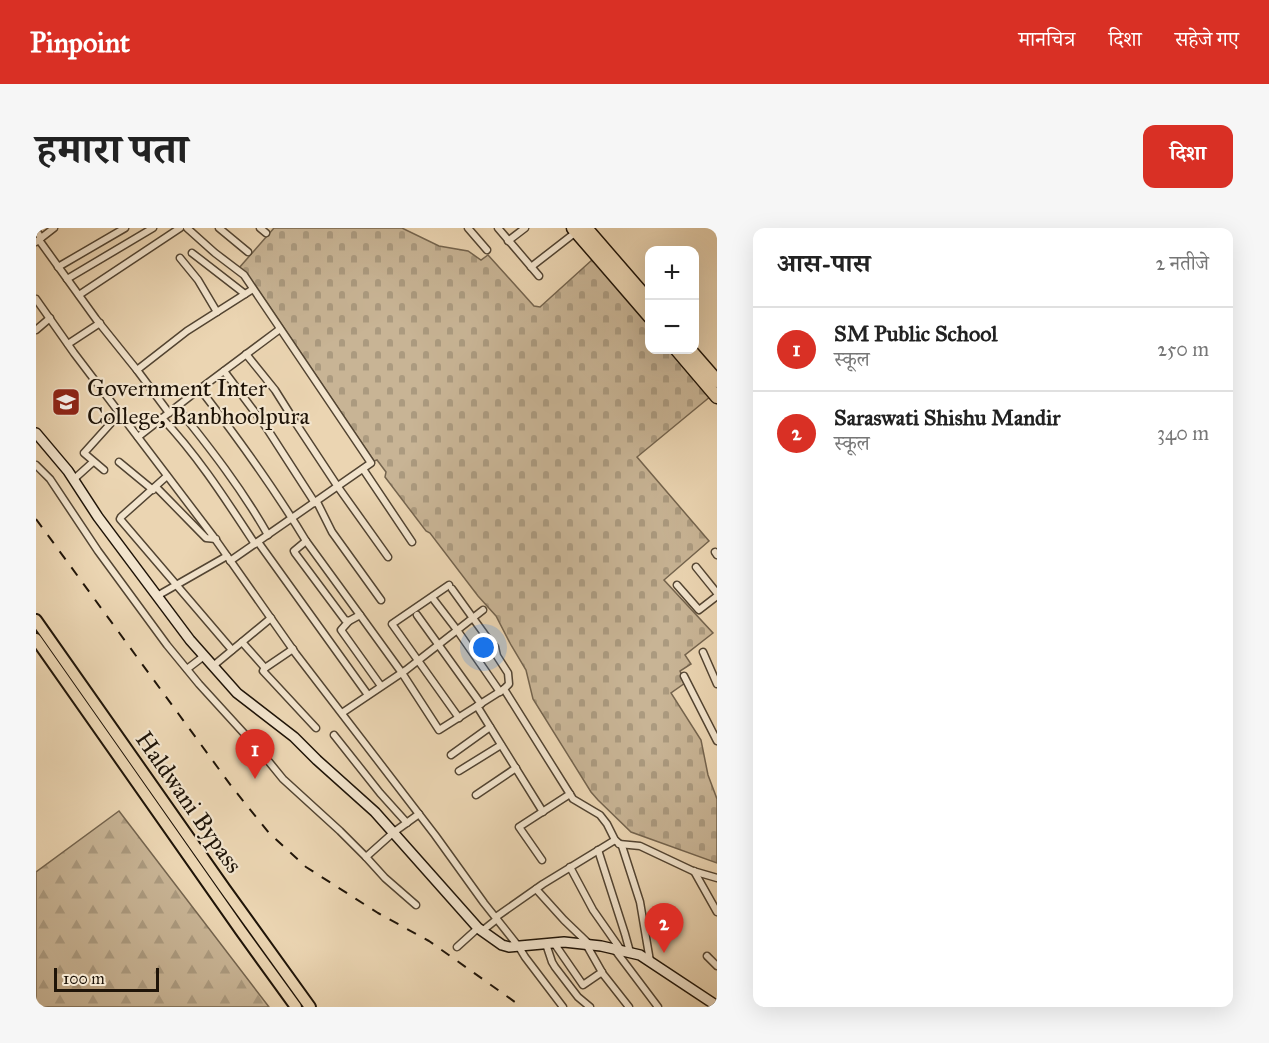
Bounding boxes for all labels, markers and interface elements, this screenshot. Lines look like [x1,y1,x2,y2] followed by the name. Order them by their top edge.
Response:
[30,25,130,60] text: Pinpoint
[1018,26,1075,52] text: मानचित्र
[1108,26,1142,52] text: दिशा
[1175,26,1239,52] text: सहेजे गए
[36,123,188,175] text: हमारा पता
[1143,125,1233,188] button: दिशा
[645,246,699,354] map controls
[645,246,699,300] button: +
[777,247,870,279] text: आस-पास
[1156,251,1209,275] text: 2 नतीजे
[645,300,699,354] button: −
[834,320,997,347] text: SM Public School
[793,337,800,361] text: 1
[1157,337,1209,361] text: 250 m
[834,347,870,371] text: स्कूल
[87,373,310,431] place label: Government Inter College, Banbhoolpura
[50,386,82,418] school or university icon: Government Inter College, Banbhoolpura
[834,404,1060,431] text: Saraswati Shishu Mandir
[792,421,801,445] text: 2
[1157,421,1209,445] text: 340 m
[834,431,870,455] text: स्कूल
[469,633,498,662] your location
[129,725,249,879] street label: Haldwani Bypass
[236,730,274,779] pin: 1
[644,904,684,953] pin: 2
[54,965,159,992] scale bar
[63,969,105,988] text: 100 m

